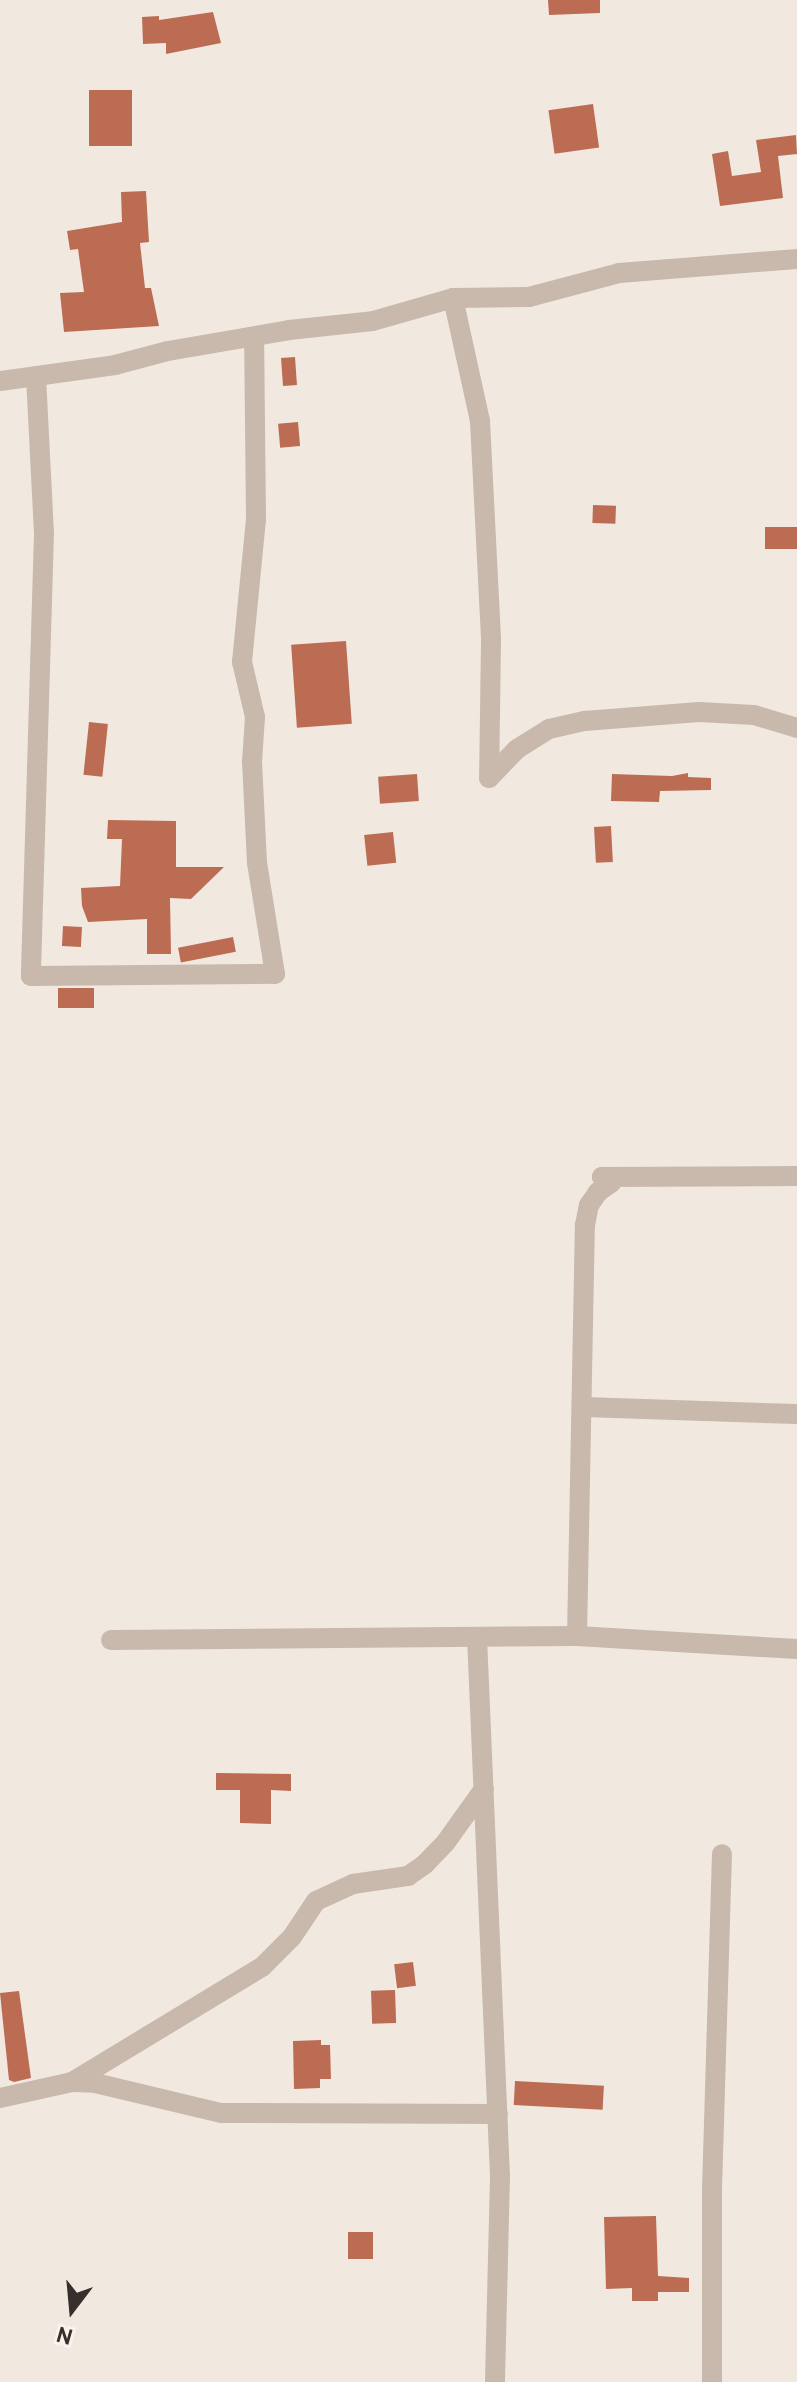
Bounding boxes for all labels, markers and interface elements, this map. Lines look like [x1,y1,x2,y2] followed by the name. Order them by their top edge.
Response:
[32,2270,112,2350] north arrow
[54,2318,77,2349] text: N

